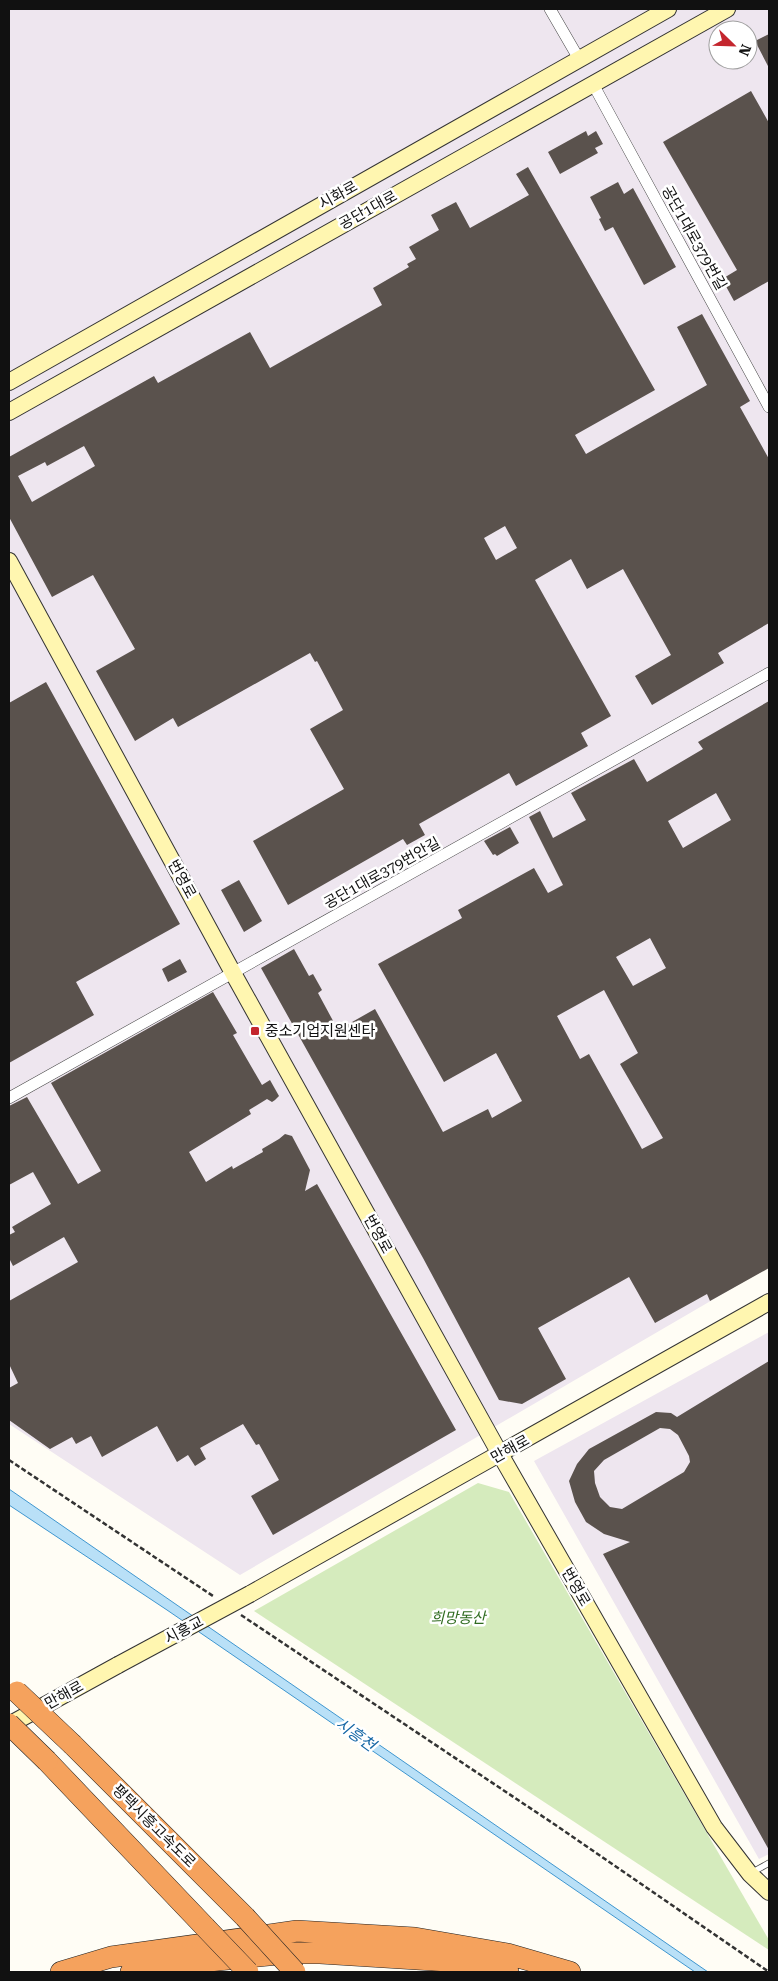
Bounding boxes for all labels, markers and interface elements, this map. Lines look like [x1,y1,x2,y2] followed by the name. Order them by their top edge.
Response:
[708,20,758,70] north arrow
[735,42,754,58] text: N
[316,177,360,213] street label: 시화로
[658,183,730,293] street label: 공단1대로379번길
[336,187,400,233] street label: 공단1대로
[321,834,443,912] street label: 공단1대로379번안길
[164,857,200,901] street label: 번영로
[265,1022,376,1040] place label: 중소기업지원센타
[249,1025,261,1037] marker: 중소기업지원센타
[360,1212,396,1256] street label: 번영로
[488,1431,532,1467] street label: 만해로
[558,1565,594,1609] street label: 번영로
[430,1609,488,1627] park label: 희망동산
[161,1612,207,1648] street label: 시흥교
[42,1677,86,1713] street label: 만해로
[332,1714,381,1756] water label: 시흥천
[109,1781,199,1871] street label: 평택시흥고속도로

